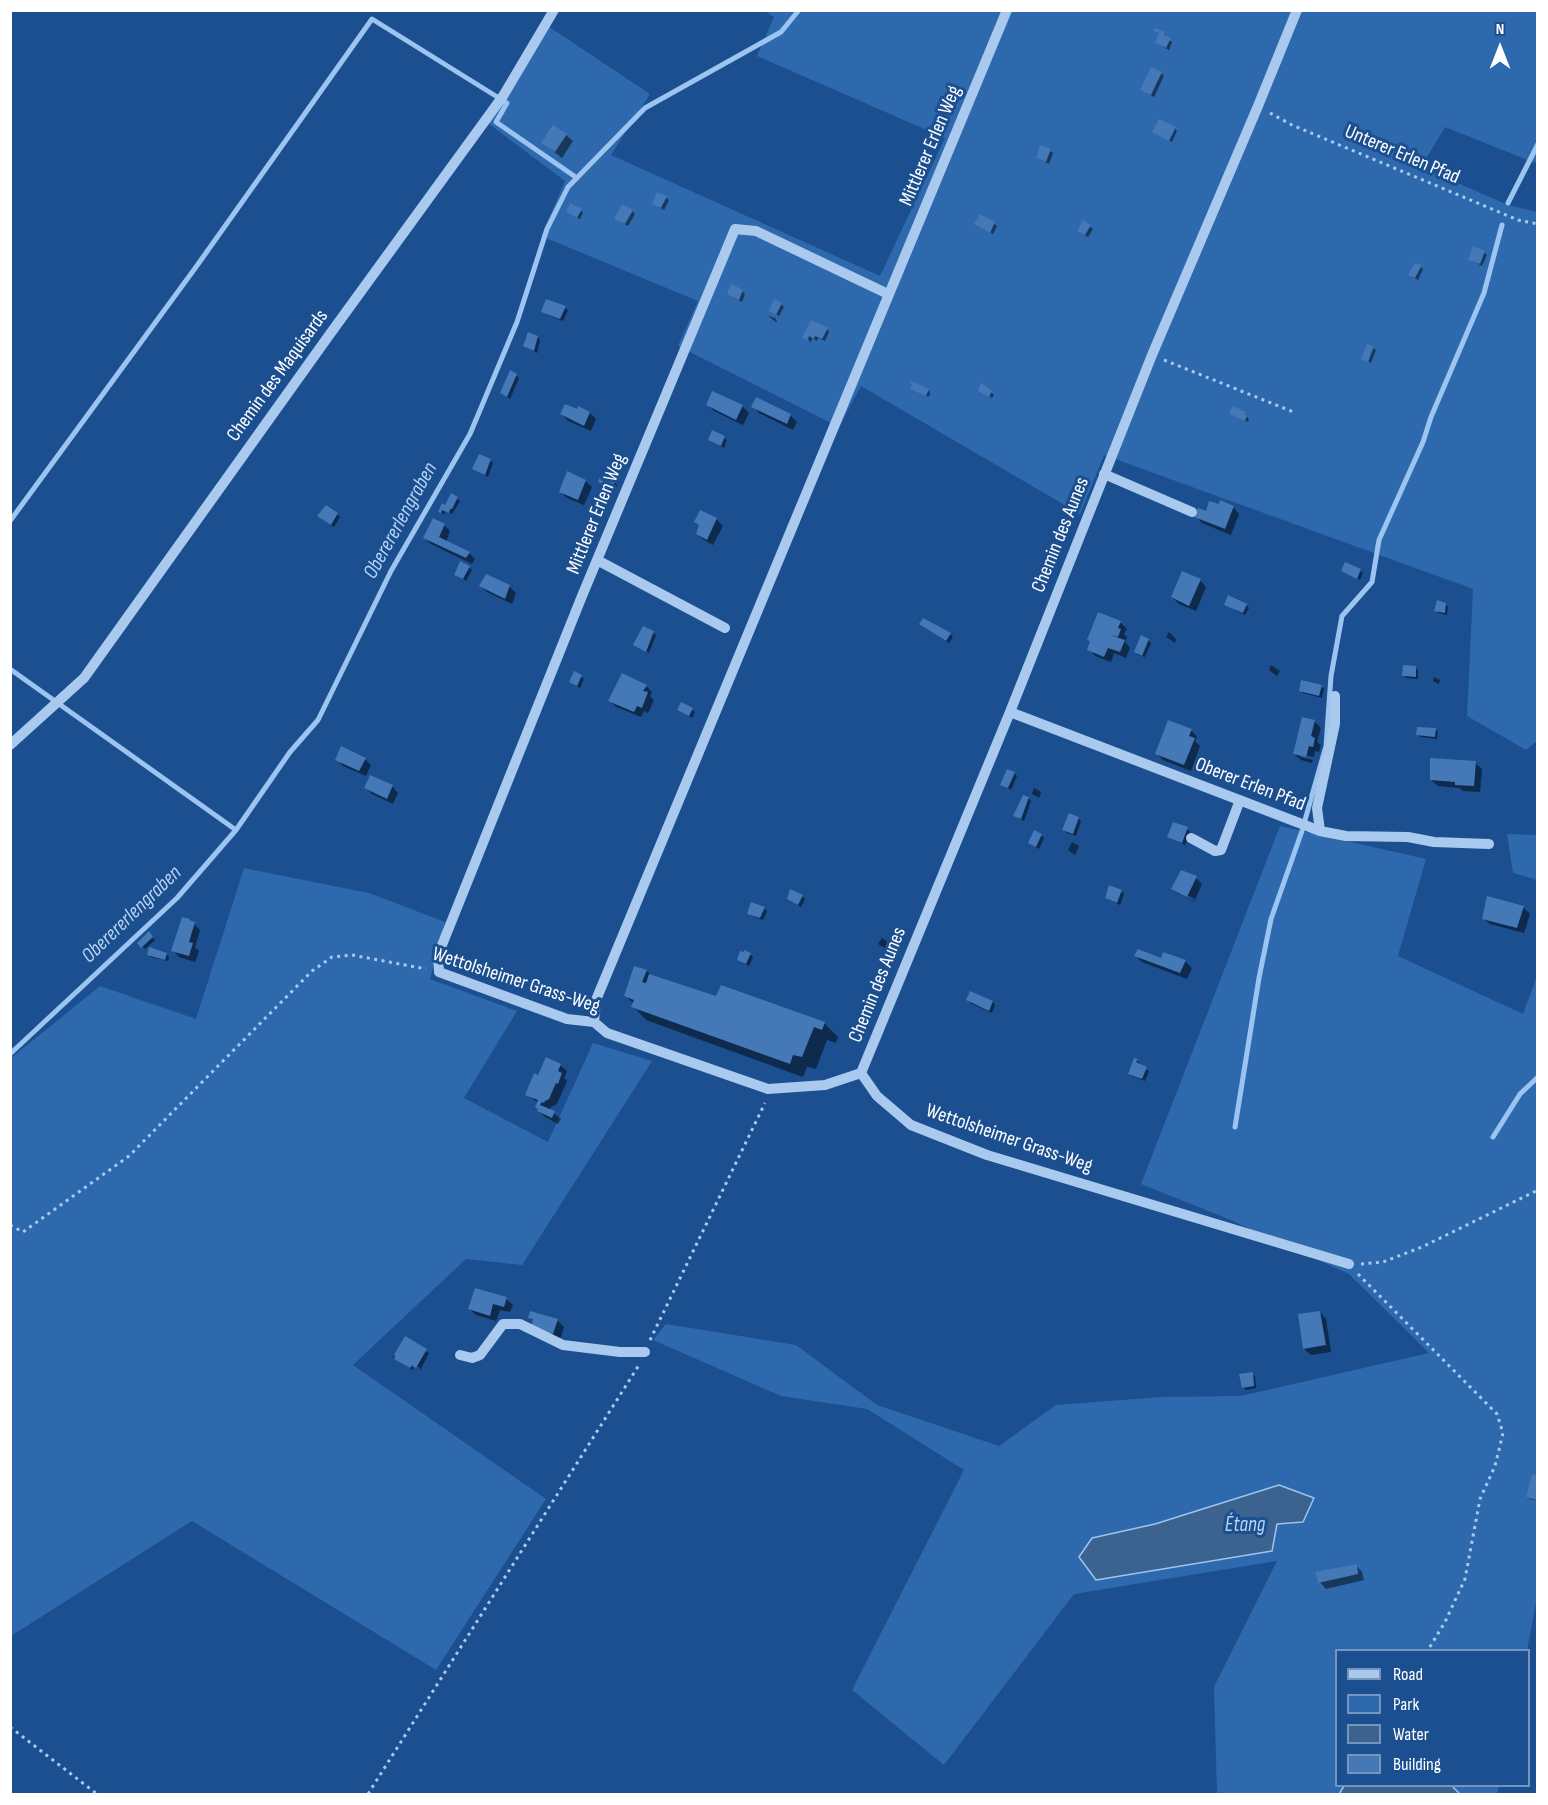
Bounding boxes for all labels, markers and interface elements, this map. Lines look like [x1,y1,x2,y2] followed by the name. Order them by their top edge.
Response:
[1470,18,1530,78] north arrow
[1496,20,1504,39] text: N
[895,82,967,210] street label: Mittlerer Erlen Weg
[1341,120,1463,190] street label: Unterer Erlen Pfad
[222,305,334,447] street label: Chemin des Maquisards
[562,450,632,578] street label: Mittlerer Erlen Weg
[359,458,443,584] water label: Oberererlengraben
[1027,474,1095,596] street label: Chemin des Aunes
[1191,753,1309,817] street label: Oberer Erlen Pfad
[77,861,187,969] water label: Oberererlengraben
[844,924,912,1046] street label: Chemin des Aunes
[429,943,603,1019] street label: Wettolsheimer Grass-Weg
[922,1099,1096,1179] street label: Wettolsheimer Grass-Weg
[1225,1513,1265,1539] water label: Étang
[1335,1649,1530,1787] legend
[1393,1664,1423,1685] text: Road
[1393,1694,1419,1715] text: Park
[1393,1724,1429,1745] text: Water
[1393,1754,1441,1775] text: Building

